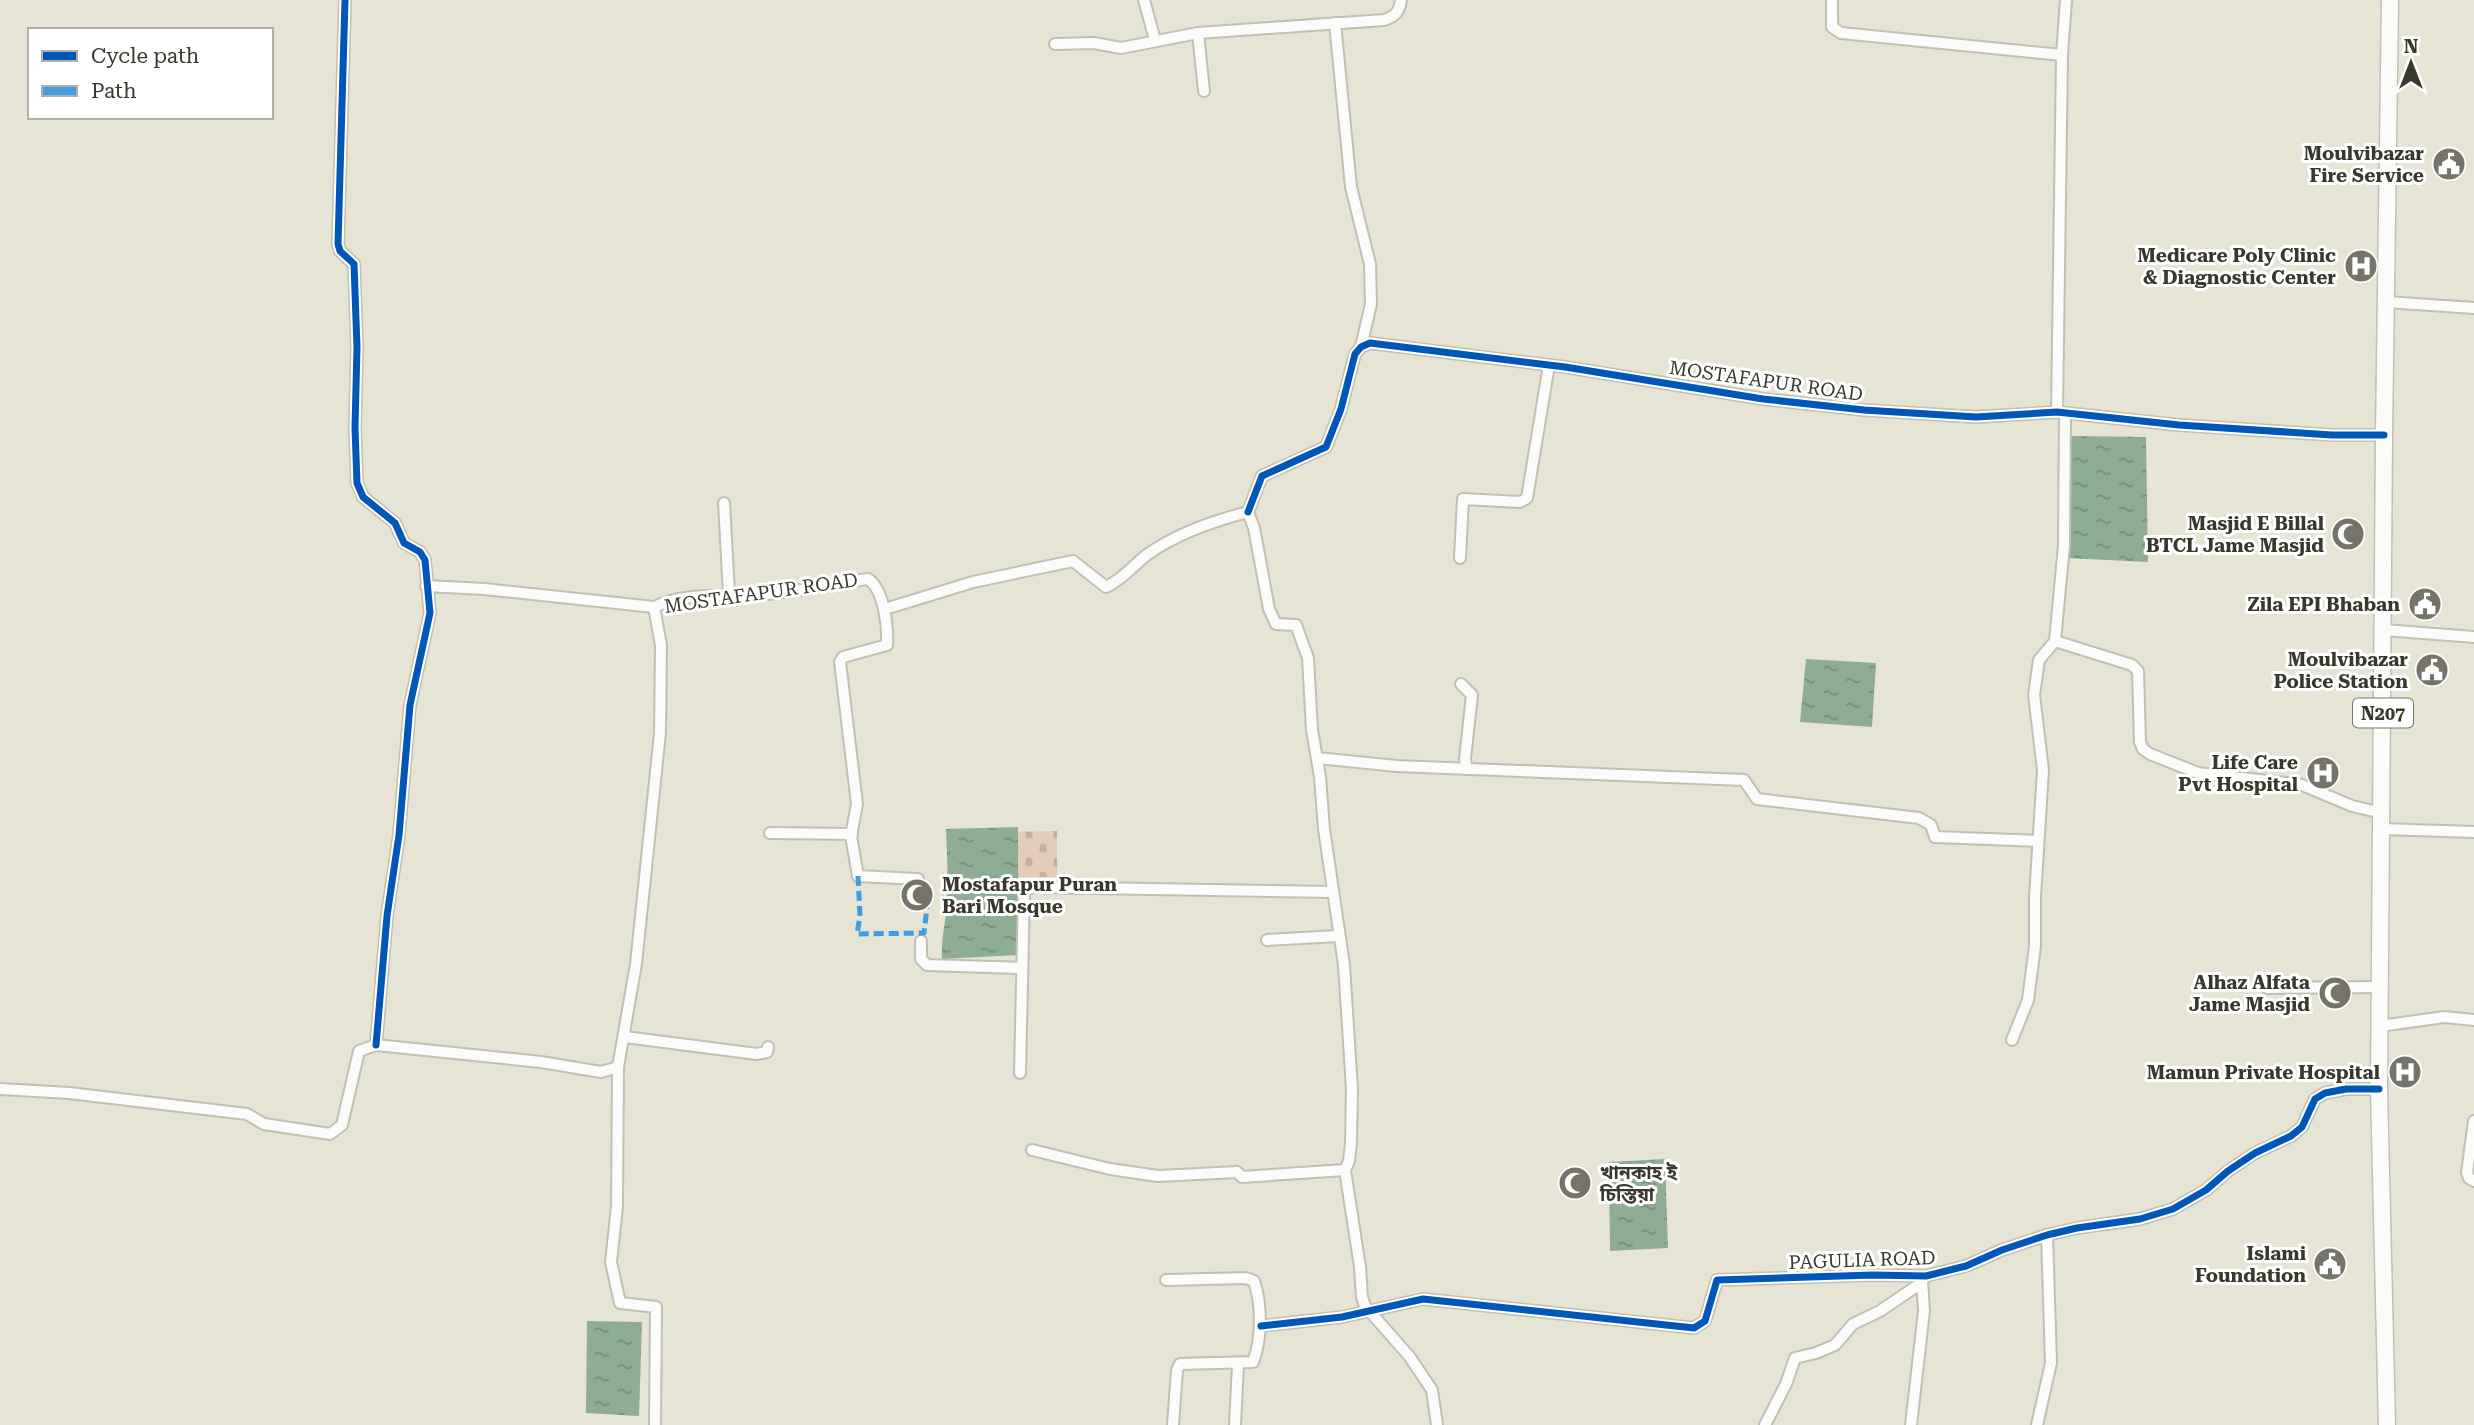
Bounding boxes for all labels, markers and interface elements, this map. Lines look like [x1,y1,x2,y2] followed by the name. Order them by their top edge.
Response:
[28,28,273,119] legend
[2376,28,2446,98] north arrow
[2404,35,2419,58] text: N
[91,44,200,68] text: Cycle path
[91,79,137,103] text: Path
[2304,142,2424,187] place label: Moulvibazar Fire Service
[2430,145,2468,183] public building icon: Moulvibazar Fire Service
[2138,244,2336,289] place label: Medicare Poly Clinic & Diagnostic Center
[2342,247,2380,285] hospital icon: Medicare Poly Clinic & Diagnostic Center
[1668,356,1864,406] street label: MOSTAFAPUR ROAD
[2146,512,2324,557] place label: Masjid E Billal BTCL Jame Masjid
[2329,515,2367,553] mosque icon: Masjid E Billal BTCL Jame Masjid
[663,568,859,618] street label: MOSTAFAPUR ROAD
[2406,585,2444,623] public building icon: Zila EPI Bhaban
[2248,593,2400,616] place label: Zila EPI Bhaban
[2274,648,2408,693] place label: Moulvibazar Police Station
[2413,651,2451,689] public building icon: Moulvibazar Police Station
[2353,698,2413,728] road number: N207
[2178,751,2298,796] place label: Life Care Pvt Hospital
[2304,754,2342,792] hospital icon: Life Care Pvt Hospital
[942,873,1117,918] place label: Mostafapur Puran Bari Mosque
[898,876,936,914] mosque icon: Mostafapur Puran Bari Mosque
[2189,971,2310,1016] place label: Alhaz Alfata Jame Masjid
[2316,974,2354,1012] mosque icon: Alhaz Alfata Jame Masjid
[2386,1053,2424,1091] hospital icon: Mamun Private Hospital
[2147,1061,2380,1084] place label: Mamun Private Hospital
[1599,1161,1678,1206] place label: খানকাহ ই চিস্তিয়া
[1556,1164,1594,1202] mosque icon: খানকাহ ই চিস্তিয়া
[2195,1242,2306,1287] place label: Islami Foundation
[2311,1245,2349,1283] public building icon: Islami Foundation
[1788,1246,1936,1274] street label: PAGULIA ROAD

